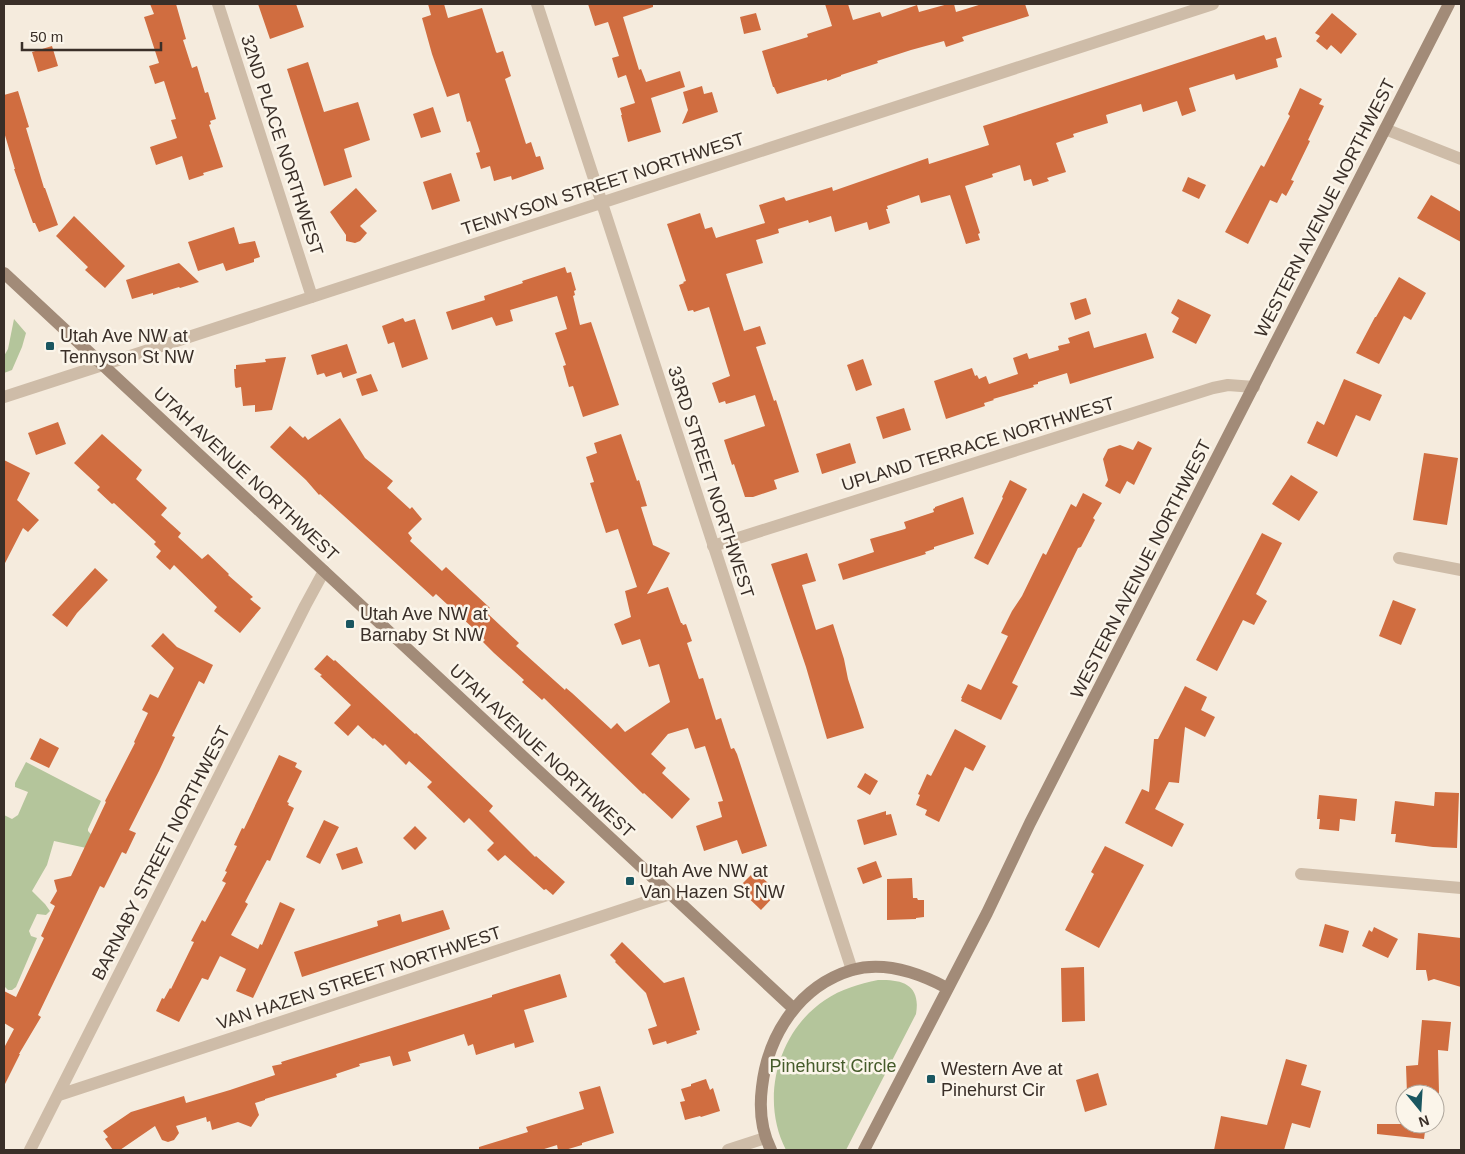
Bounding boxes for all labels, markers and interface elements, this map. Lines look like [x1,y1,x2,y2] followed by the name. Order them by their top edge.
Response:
[22,20,161,52] scale bar
[30,28,63,45] text: 50 m
[237,32,327,258] street label: 32ND PLACE NORTHWEST
[1251,75,1399,341] street label: WESTERN AVENUE NORTHWEST
[459,129,747,239] street label: TENNYSON STREET NORTHWEST
[60,326,194,367] place label: Utah Ave NW at Tennyson St NW
[44,340,56,352] marker: Utah Ave NW at Tennyson St NW
[664,364,758,600] street label: 33RD STREET NORTHWEST
[150,383,342,565] street label: UTAH AVENUE NORTHWEST
[839,393,1117,495] street label: UPLAND TERRACE NORTHWEST
[1067,436,1215,702] street label: WESTERN AVENUE NORTHWEST
[360,604,488,645] place label: Utah Ave NW at Barnaby St NW
[344,618,356,630] marker: Utah Ave NW at Barnaby St NW
[446,660,638,842] street label: UTAH AVENUE NORTHWEST
[88,723,234,983] street label: BARNABY STREET NORTHWEST
[640,861,785,902] place label: Utah Ave NW at Van Hazen St NW
[624,875,636,887] marker: Utah Ave NW at Van Hazen St NW
[214,922,504,1034] street label: VAN HAZEN STREET NORTHWEST
[769,1056,897,1076] park label: Pinehurst Circle
[941,1059,1062,1100] place label: Western Ave at Pinehurst Cir
[925,1073,937,1085] marker: Western Ave at Pinehurst Cir
[1395,1084,1445,1134] north arrow
[1417,1112,1431,1131] text: N

